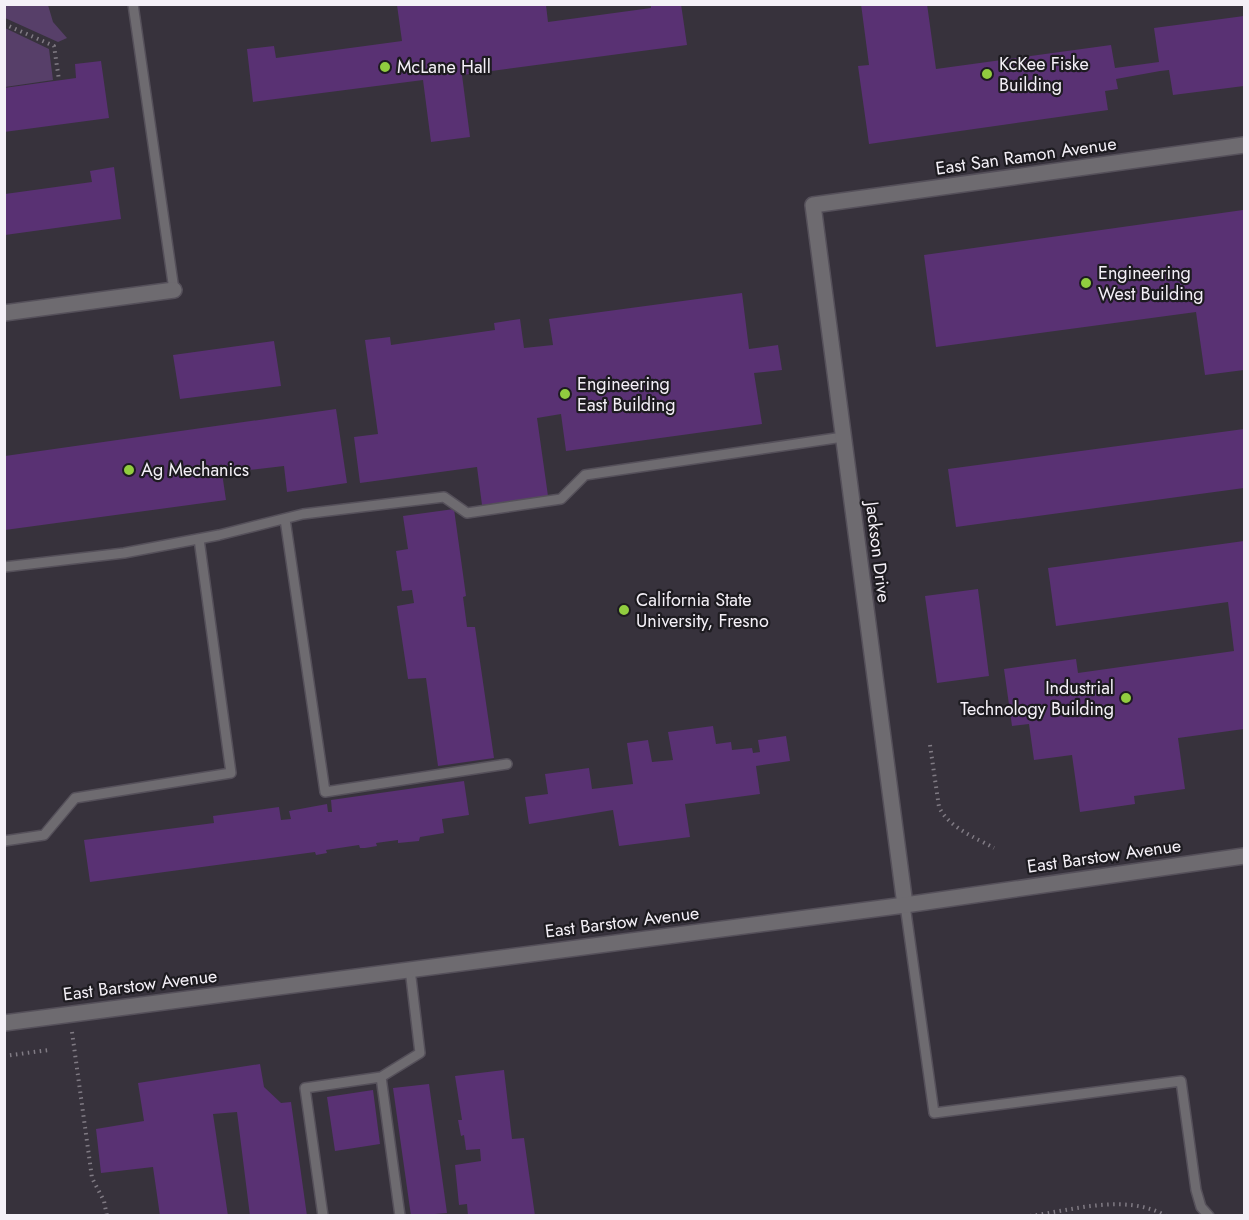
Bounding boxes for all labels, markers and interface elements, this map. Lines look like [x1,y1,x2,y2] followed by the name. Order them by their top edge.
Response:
[999,51,1089,98] place label: KcKee Fiske Building
[397,54,491,80] place label: McLane Hall
[378,60,392,74] marker: McLane Hall
[980,67,994,81] marker: KcKee Fiske Building
[934,130,1118,182] street label: East San Ramon Avenue
[1098,260,1204,307] place label: Engineering West Building
[1079,276,1093,290] marker: Engineering West Building
[577,371,676,418] place label: Engineering East Building
[558,387,572,401] marker: Engineering East Building
[141,457,249,483] place label: Ag Mechanics
[122,463,136,477] marker: Ag Mechanics
[859,498,897,604] street label: Jackson Drive
[636,587,769,634] place label: California State University, Fresno
[617,603,631,617] marker: California State University, Fresno
[960,675,1114,722] place label: Industrial Technology Building
[1119,691,1133,705] marker: Industrial Technology Building
[1025,832,1183,880] street label: East Barstow Avenue
[543,900,701,944] street label: East Barstow Avenue
[61,963,219,1007] street label: East Barstow Avenue

